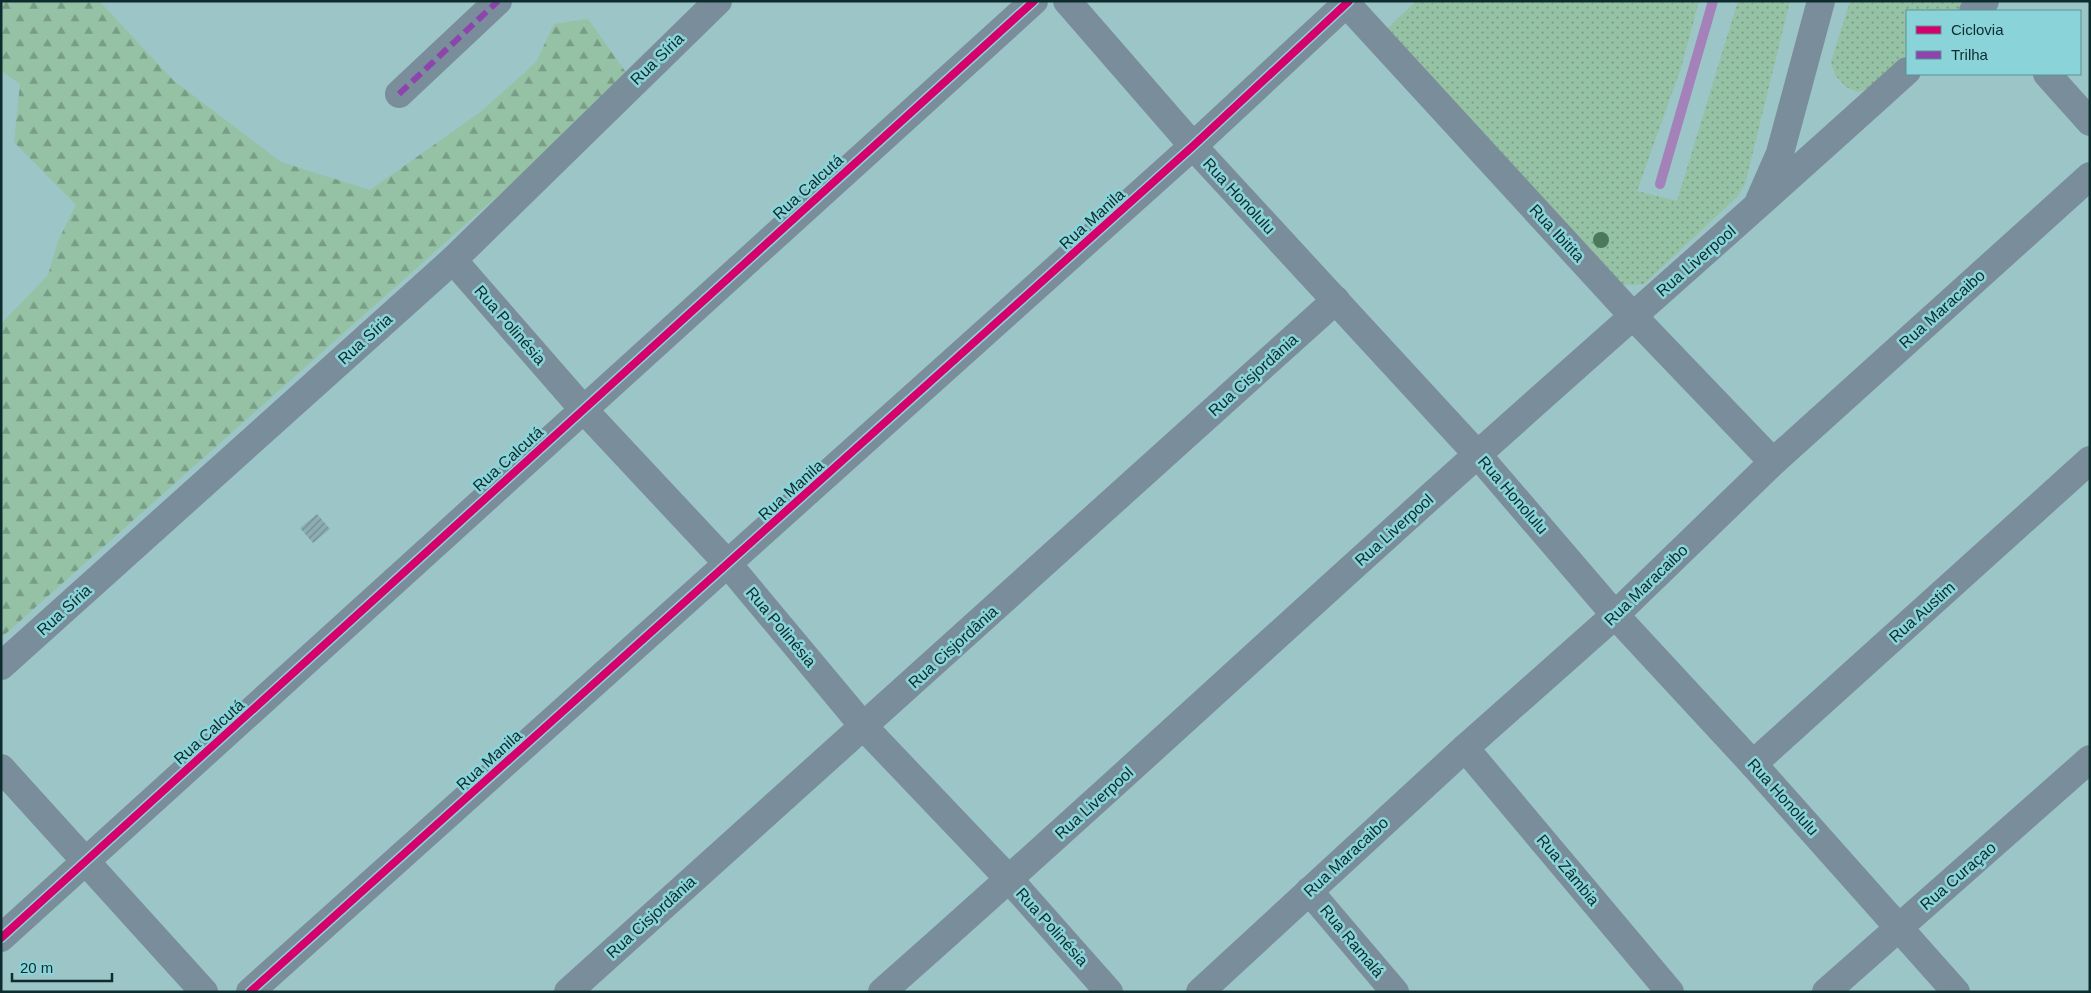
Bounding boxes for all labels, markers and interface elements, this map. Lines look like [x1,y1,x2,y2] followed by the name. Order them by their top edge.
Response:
[1906,10,2081,75] legend
[1951,21,2004,38] text: Ciclovia
[627,30,687,88] street label: Rua Síria
[1951,46,1989,63] text: Trilha
[770,151,846,223] street label: Rua Calcutá
[1200,155,1278,237] street label: Rua Honolulu
[1056,186,1128,252] street label: Rua Manila
[1526,201,1588,265] street label: Rua Ibitita
[1653,222,1739,300] street label: Rua Liverpool
[1896,266,1988,352] street label: Rua Maracaibo
[471,282,549,368] street label: Rua Polinésia
[335,310,396,368] street label: Rua Síria
[1205,331,1301,419] street label: Rua Cisjordânia
[470,423,546,495] street label: Rua Calcutá
[1475,453,1551,537] street label: Rua Honolulu
[755,457,827,523] street label: Rua Manila
[1352,491,1436,569] street label: Rua Liverpool
[1601,541,1691,629] street label: Rua Maracaibo
[1886,578,1958,646] street label: Rua Austim
[34,581,95,639] street label: Rua Síria
[743,584,819,670] street label: Rua Polinésia
[905,603,1001,691] street label: Rua Cisjordânia
[171,696,247,768] street label: Rua Calcutá
[453,727,525,793] street label: Rua Manila
[1744,755,1822,839] street label: Rua Honolulu
[1052,764,1136,842] street label: Rua Liverpool
[1301,814,1392,900] street label: Rua Maracaibo
[1533,831,1603,909] street label: Rua Zâmbia
[1917,839,1999,913] street label: Rua Curaçao
[603,873,699,961] street label: Rua Cisjordânia
[1013,885,1091,969] street label: Rua Polinésia
[1317,901,1387,981] street label: Rua Ramalá
[12,950,112,982] scale bar
[20,959,53,976] text: 20 m

